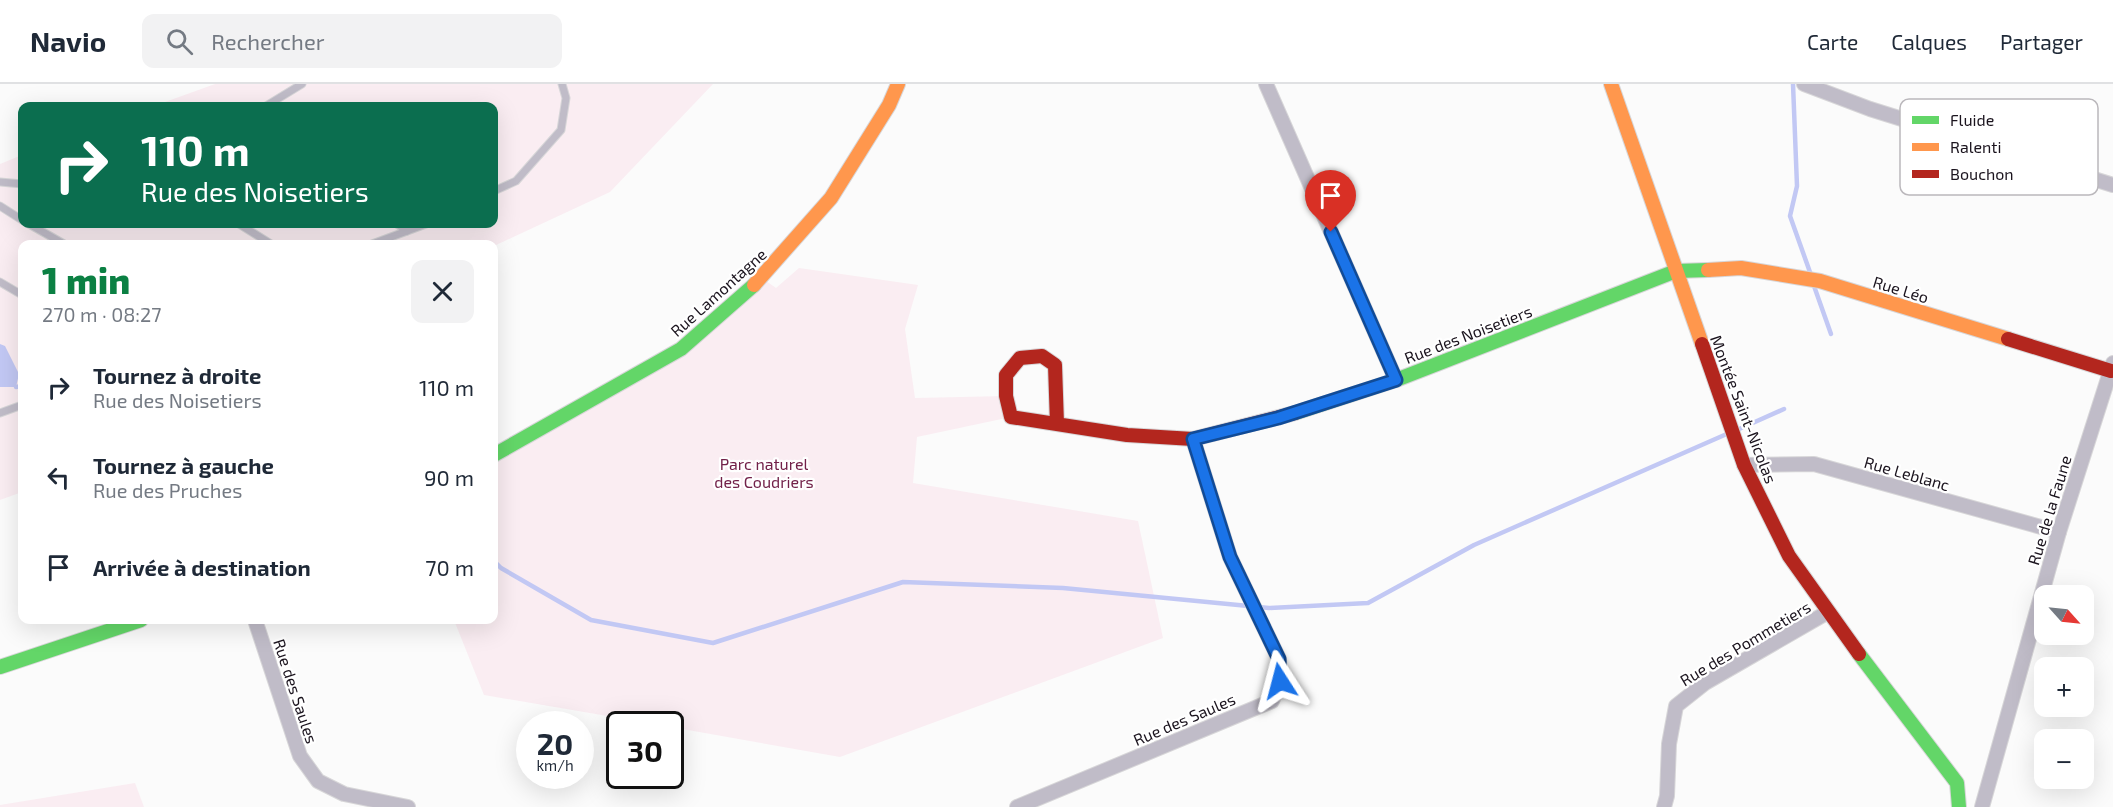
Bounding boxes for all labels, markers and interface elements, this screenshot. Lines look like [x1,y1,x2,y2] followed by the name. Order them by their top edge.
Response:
[142,14,562,68] search box
[30,24,106,58] text: Navio
[163,25,196,58] icon: search
[211,28,325,54] text: Rechercher
[1807,29,1858,54] text: Carte
[1891,29,1967,54] text: Calques
[2000,29,2083,54] text: Partager
[1900,99,2098,195] legend
[1950,110,1994,129] text: Fluide
[141,124,250,174] text: 110 m
[42,126,120,204] icon: right
[1950,137,2001,156] text: Ralenti
[1950,164,2014,183] text: Bouchon
[1305,170,1356,232] pin
[141,175,369,207] text: Rue des Noisetiers
[1314,179,1347,212] icon: arrive
[666,244,770,340] street label: Rue Lamontagne
[42,258,130,301] text: 1 min
[411,260,474,323] button: close
[1871,272,1931,306] street label: Rue Léo
[1402,301,1534,367] street label: Rue des Noisetiers
[42,302,162,326] text: 270 m · 08:27
[1707,332,1781,486] street label: Montée Saint-Nicolas
[93,362,262,388] text: Tournez à droite
[42,371,75,404] icon: right
[419,374,474,400] text: 110 m
[93,388,262,412] text: Rue des Noisetiers
[93,452,274,478] text: Tournez à gauche
[1862,452,1952,494] street label: Rue Leblanc
[2023,453,2075,567] street label: Rue de la Faune
[714,454,814,491] park label: Parc naturel des Coudriers
[42,461,75,494] icon: left
[424,464,474,490] text: 90 m
[93,478,242,502] text: Rue des Pruches
[42,551,75,584] icon: arrive
[93,554,311,580] text: Arrivée à destination
[425,554,474,580] text: 70 m
[2034,585,2094,645] north arrow
[2034,585,2094,789] map controls
[1676,597,1814,689] street label: Rue des Pommetiers
[270,636,322,746] street label: Rue des Saules
[1248,649,1312,713] position arrow
[2034,657,2094,717] button: +
[1130,689,1238,749] street label: Rue des Saules
[606,711,684,789] speed limit sign: 30
[537,725,573,761] text: 20
[2034,729,2094,789] button: −
[536,756,574,774] text: km/h

